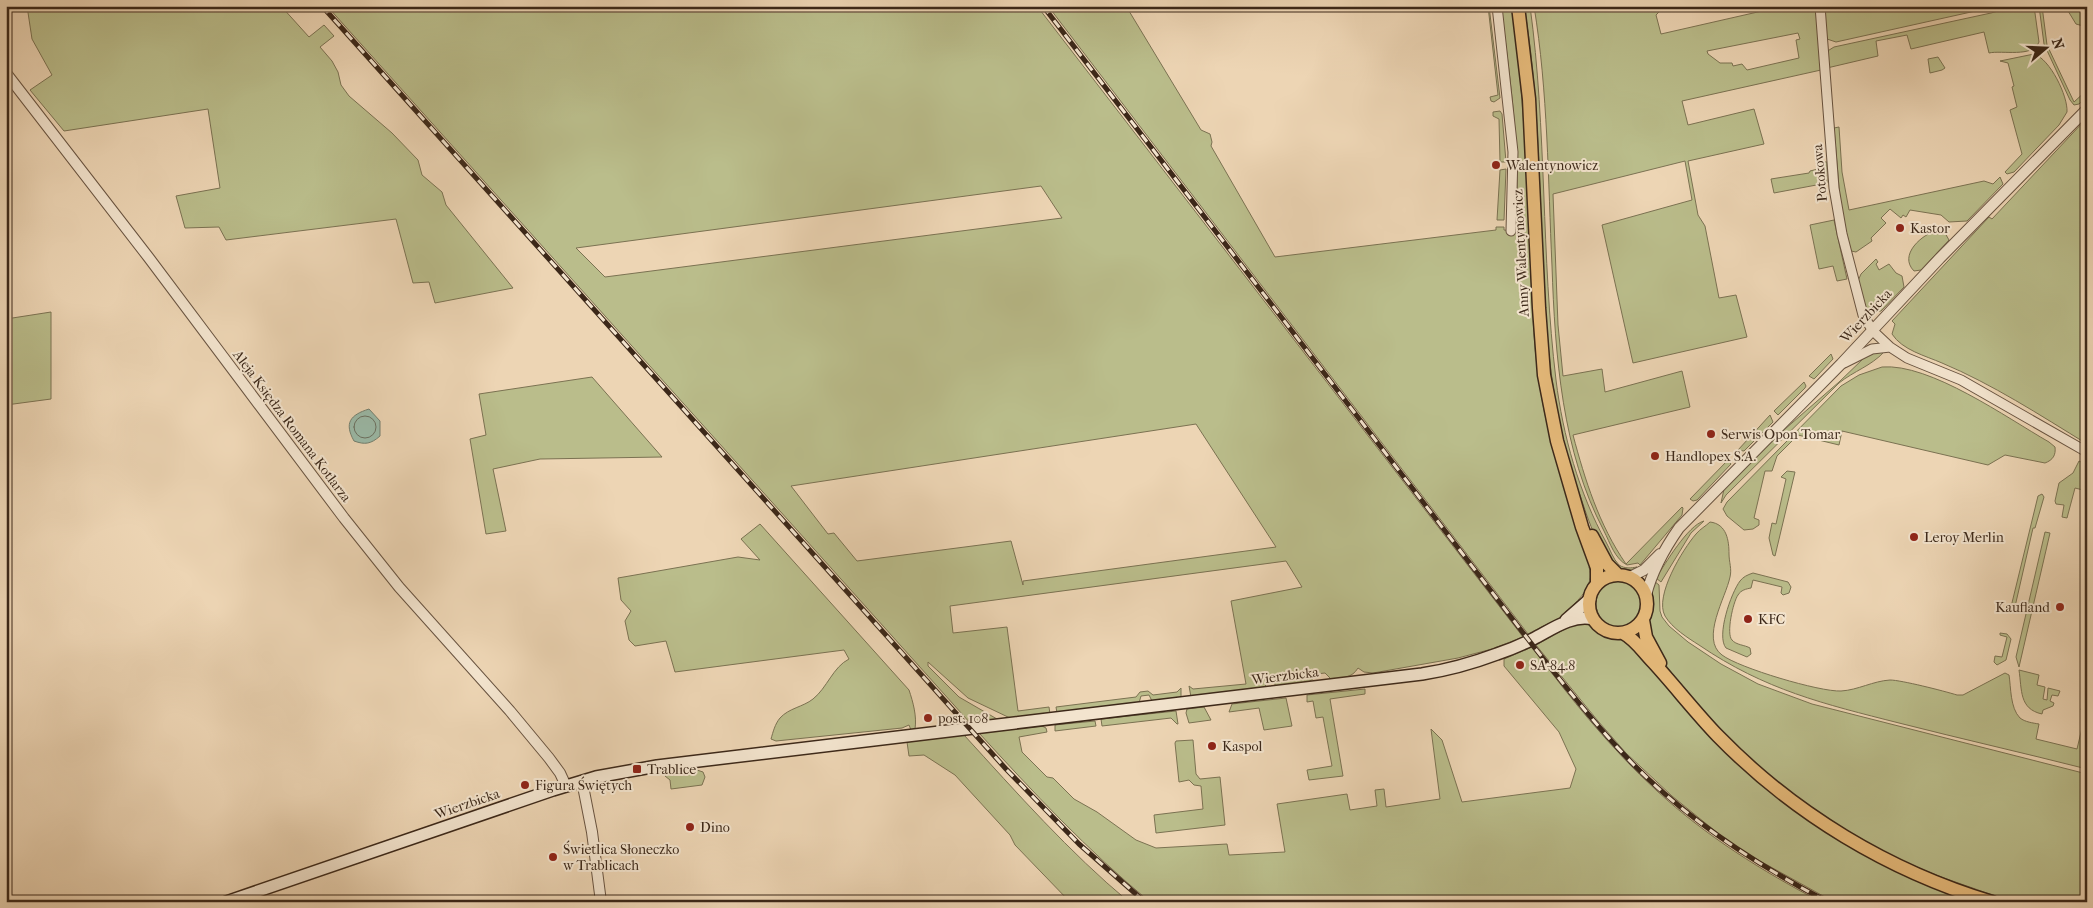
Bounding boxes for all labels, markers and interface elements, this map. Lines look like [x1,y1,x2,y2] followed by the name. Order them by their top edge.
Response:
[2020,22,2070,72] north arrow
[2048,36,2068,52] text: N
[1809,143,1831,202] street label: Potokowa
[1505,157,1598,174] place label: Walentynowicz
[1490,159,1502,171] marker: Walentynowicz
[1509,189,1533,318] street label: Anny Walentynowicz
[1910,220,1950,237] place label: Kastor
[1894,222,1906,234] marker: Kastor
[1836,285,1896,347] street label: Wierzbicka
[229,346,355,506] street label: Aleja Księdza Romana Kotlarza
[1721,426,1840,443] place label: Serwis Opon Tomar
[1705,428,1717,440] marker: Serwis Opon Tomar
[1665,448,1756,465] place label: Handlopex S.A.
[1649,450,1661,462] marker: Handlopex S.A.
[1924,529,2004,546] place label: Leroy Merlin
[1908,531,1920,543] marker: Leroy Merlin
[1995,599,2050,616] place label: Kaufland
[2054,601,2066,613] marker: Kaufland
[1758,611,1785,628] place label: KFC
[1742,613,1754,625] marker: KFC
[1530,657,1575,674] place label: SA-84.8
[1514,659,1526,671] marker: SA-84.8
[1249,663,1320,689] street label: Wierzbicka
[937,710,988,727] place label: post. 108
[922,712,934,724] marker: post. 108
[1222,738,1263,755] place label: Kaspol
[1206,740,1218,752] marker: Kaspol
[647,761,696,778] place label: Trablice
[631,763,643,775] marker: Trablice
[535,776,632,794] place label: Figura Świętych
[519,779,531,791] marker: Figura Świętych
[431,785,502,823] street label: Wierzbicka
[700,819,730,836] place label: Dino
[684,821,696,833] marker: Dino
[562,840,679,874] place label: Świetlica Słoneczko w Trablicach
[547,851,559,863] marker: Świetlica Słoneczko w Trablicach

